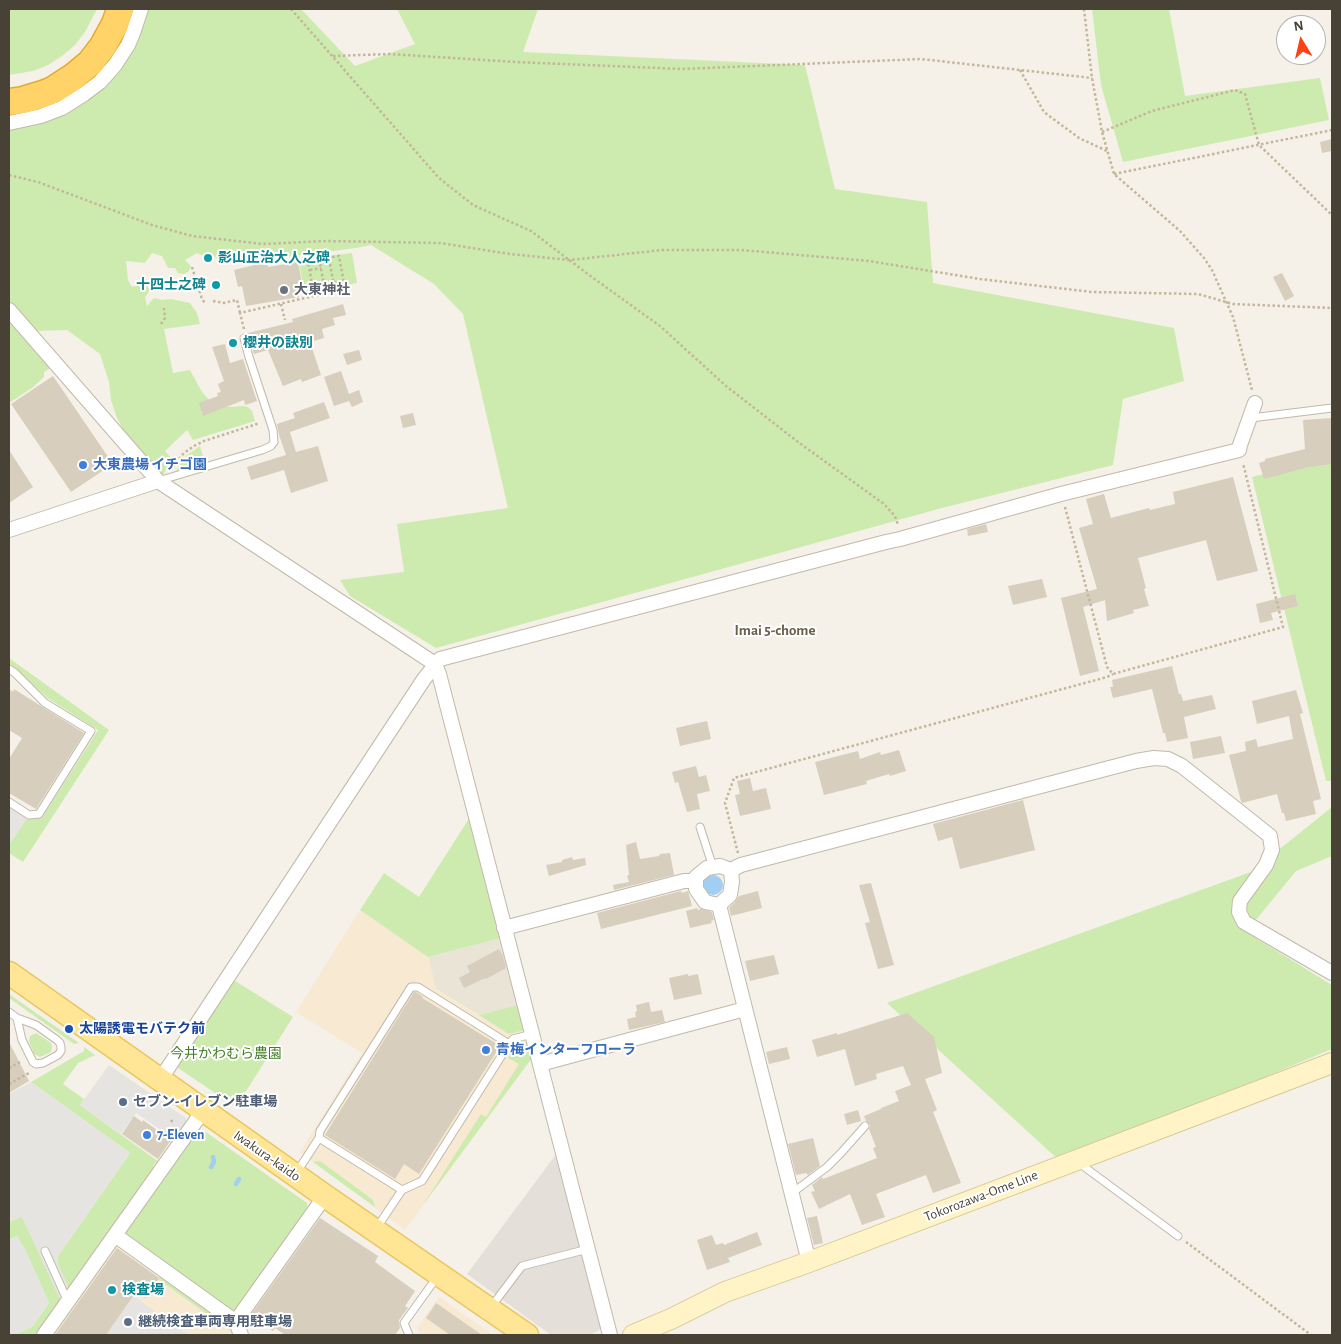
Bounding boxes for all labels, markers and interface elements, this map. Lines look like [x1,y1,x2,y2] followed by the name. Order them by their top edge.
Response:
[1276,15,1326,65] north arrow
[1293,18,1305,34] text: N
[218,250,330,266] place label: 影山正治大人之碑
[202,252,214,264] marker: 影山正治大人之碑
[136,277,206,293] place label: 十四士之碑
[210,279,222,291] marker: 十四士之碑
[294,282,350,298] place label: 大東神社
[278,284,290,296] marker: 大東神社
[243,335,313,351] place label: 櫻井の訣別
[227,337,239,349] marker: 櫻井の訣別
[93,457,207,473] place label: 大東農場 イチゴ園
[77,459,89,471] marker: 大東農場 イチゴ園
[734,621,816,639] district label: Imai 5-chome
[79,1021,205,1037] place label: 太陽誘電モバテク前
[63,1023,75,1035] marker: 太陽誘電モバテク前
[496,1042,636,1058] place label: 青梅インターフローラ
[480,1044,492,1056] marker: 青梅インターフローラ
[170,1046,282,1062] park label: 今井かわむら農園
[133,1094,277,1110] place label: セブン-イレブン駐車場
[117,1096,129,1108] marker: セブン-イレブン駐車場
[157,1127,205,1143] place label: 7-Eleven
[230,1127,304,1185] street label: Iwakura-kaido
[141,1129,153,1141] marker: 7-Eleven
[922,1167,1040,1225] street label: Tokorozawa-Ome Line
[122,1282,164,1298] place label: 検査場
[106,1284,118,1296] marker: 検査場
[138,1314,292,1330] place label: 継続検査車両専用駐車場
[122,1316,134,1328] marker: 継続検査車両専用駐車場

